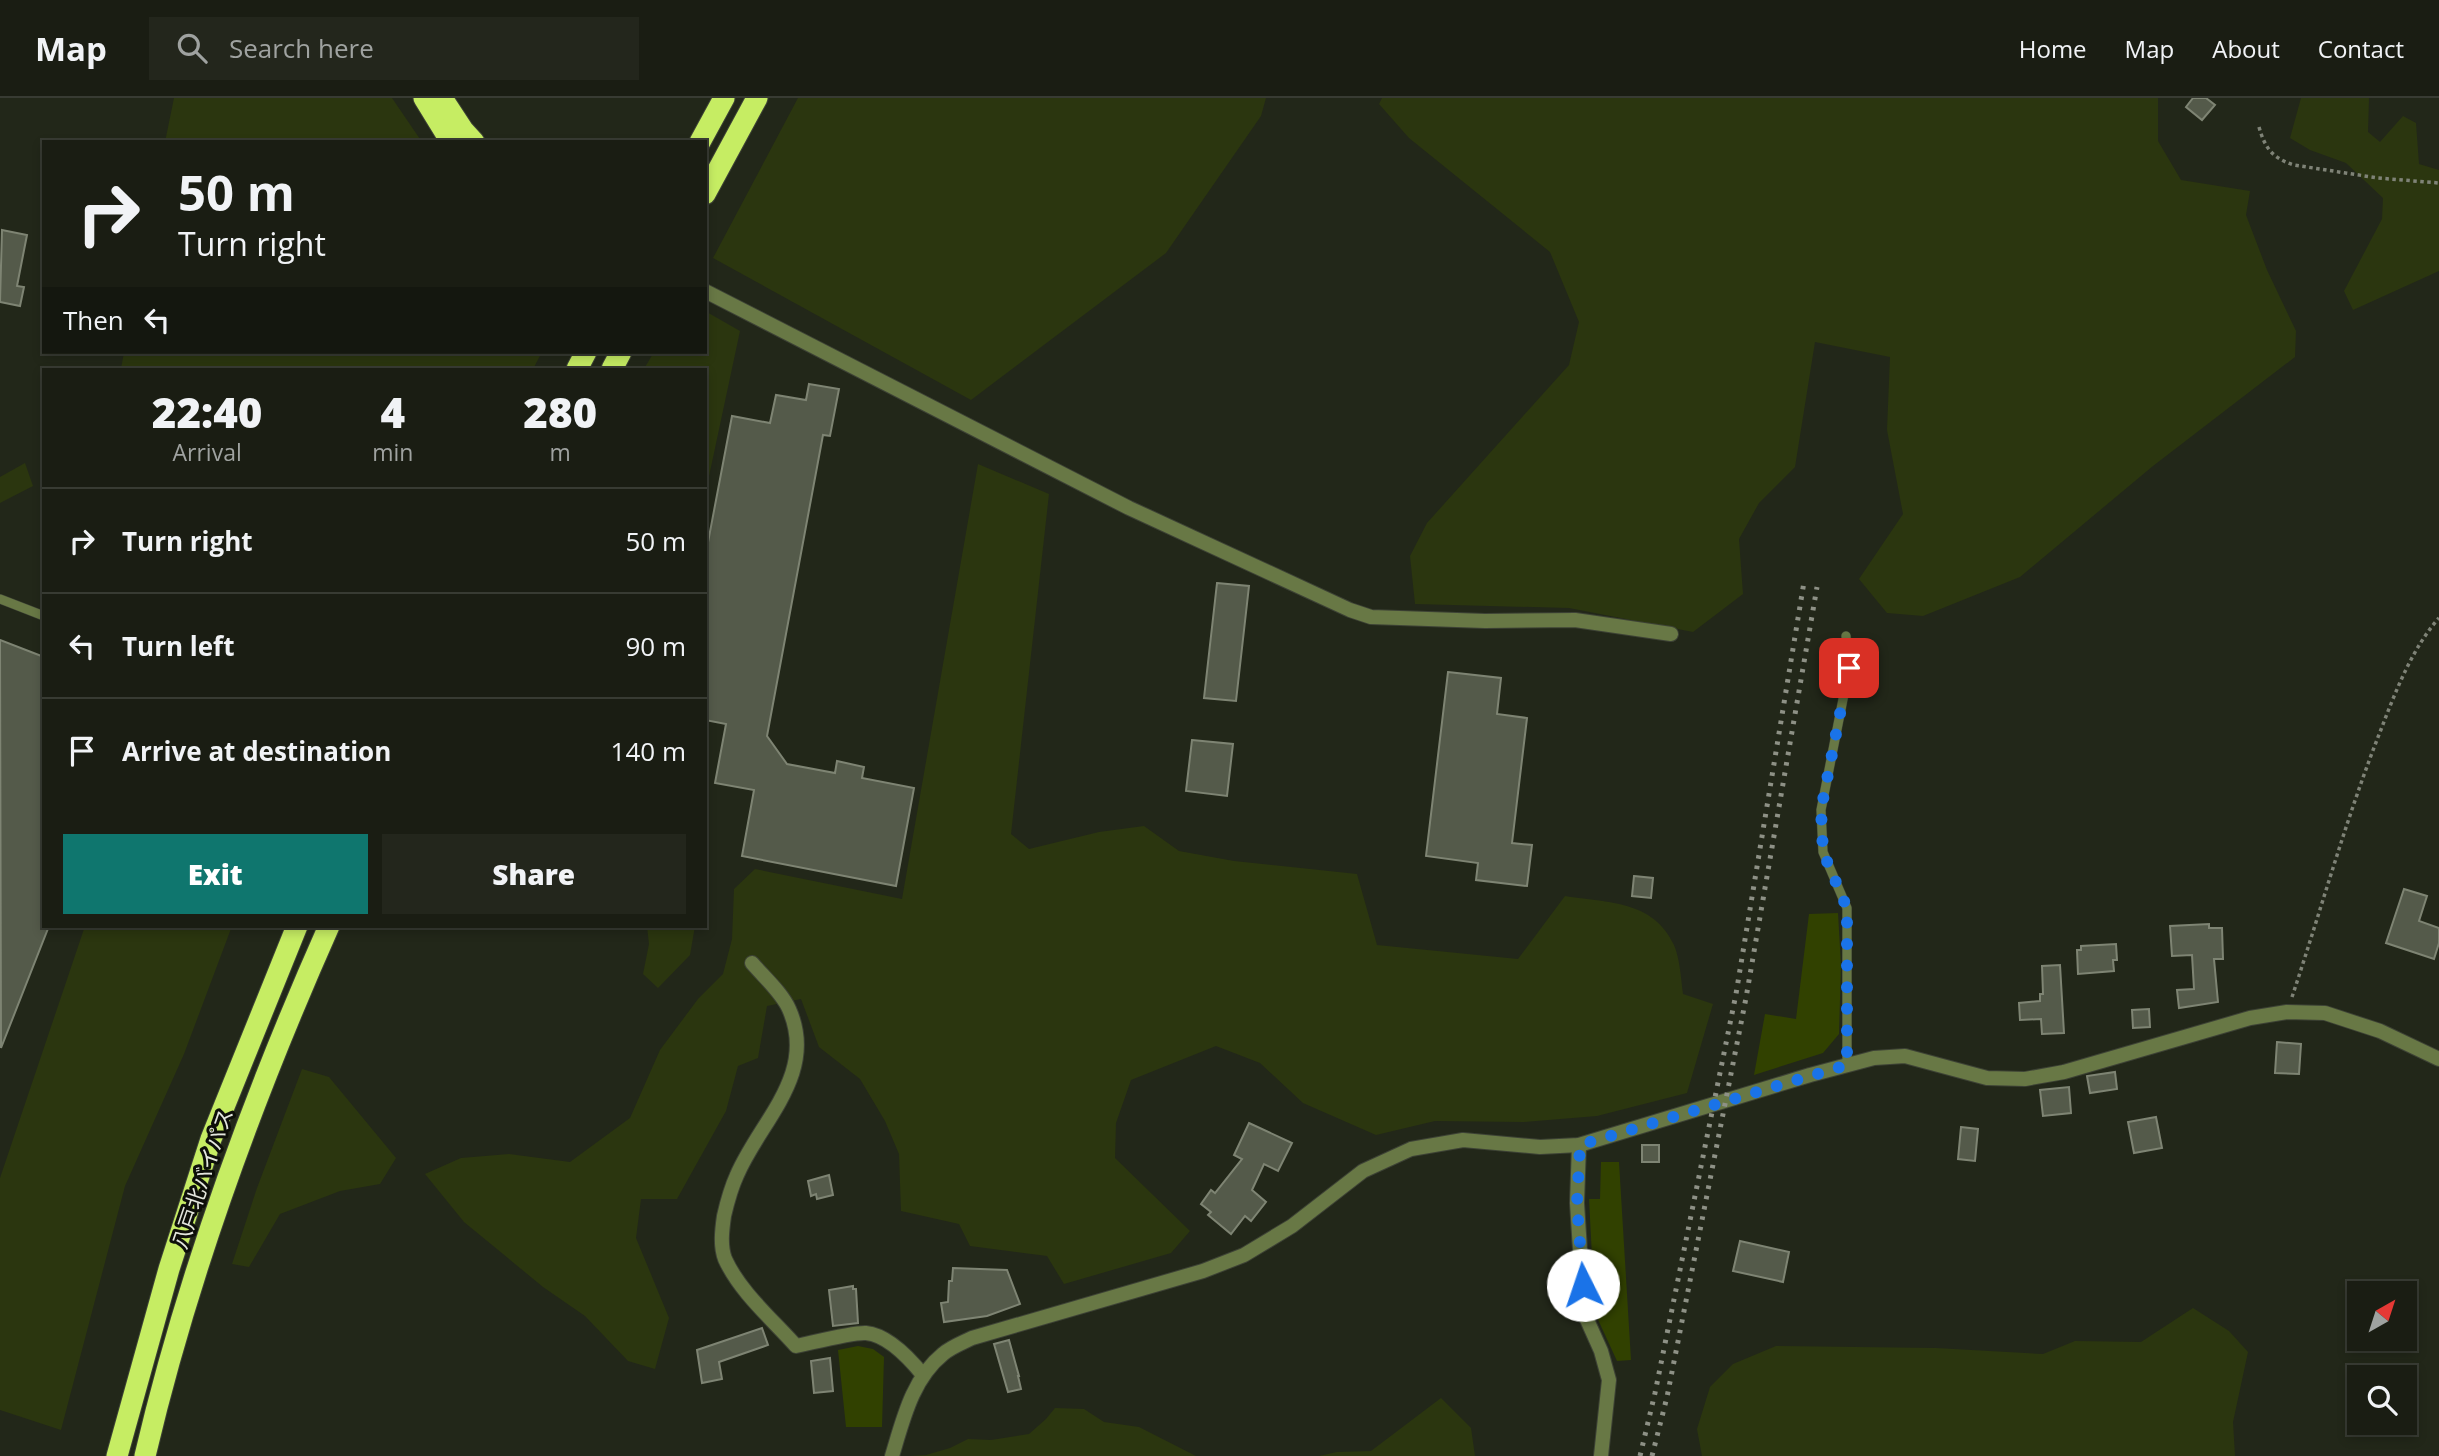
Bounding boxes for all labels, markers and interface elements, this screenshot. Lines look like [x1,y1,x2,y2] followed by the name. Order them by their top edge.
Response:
[149,17,639,80] search box
[35,26,107,71] text: Map
[173,29,211,67] icon: search
[229,30,374,66] text: Search here
[2019,32,2087,65] text: Home
[2125,32,2174,65] text: Map
[2212,32,2280,65] text: About
[2318,32,2404,65] text: Contact
[178,159,295,225] text: 50 m
[63,168,154,259] icon: right
[178,222,326,265] text: Turn right
[138,301,176,339] icon: left
[63,302,124,338] text: Then
[152,383,262,440] text: 22:40
[381,383,405,440] text: 4
[523,383,597,440] text: 280
[173,436,242,468] text: Arrival
[372,436,413,468] text: min
[550,436,571,468] text: m
[63,522,101,560] icon: right
[122,523,253,559] text: Turn right
[625,523,686,559] text: 50 m
[63,627,101,665] icon: left
[122,628,234,664] text: Turn left
[625,628,686,664] text: 90 m
[1819,638,1879,698] pin
[1830,649,1868,687] icon: arrive
[63,732,101,770] icon: arrive
[122,733,391,769] text: Arrive at destination
[611,733,686,769] text: 140 m
[63,834,368,914] button: Exit
[382,834,686,914] button: Share
[165,1105,239,1253] street label: 八戸北バイパス
[1546,1248,1620,1322] position arrow
[2347,1281,2417,1351] north arrow
[2347,1281,2417,1435] map controls
[2347,1365,2417,1435] button: search

